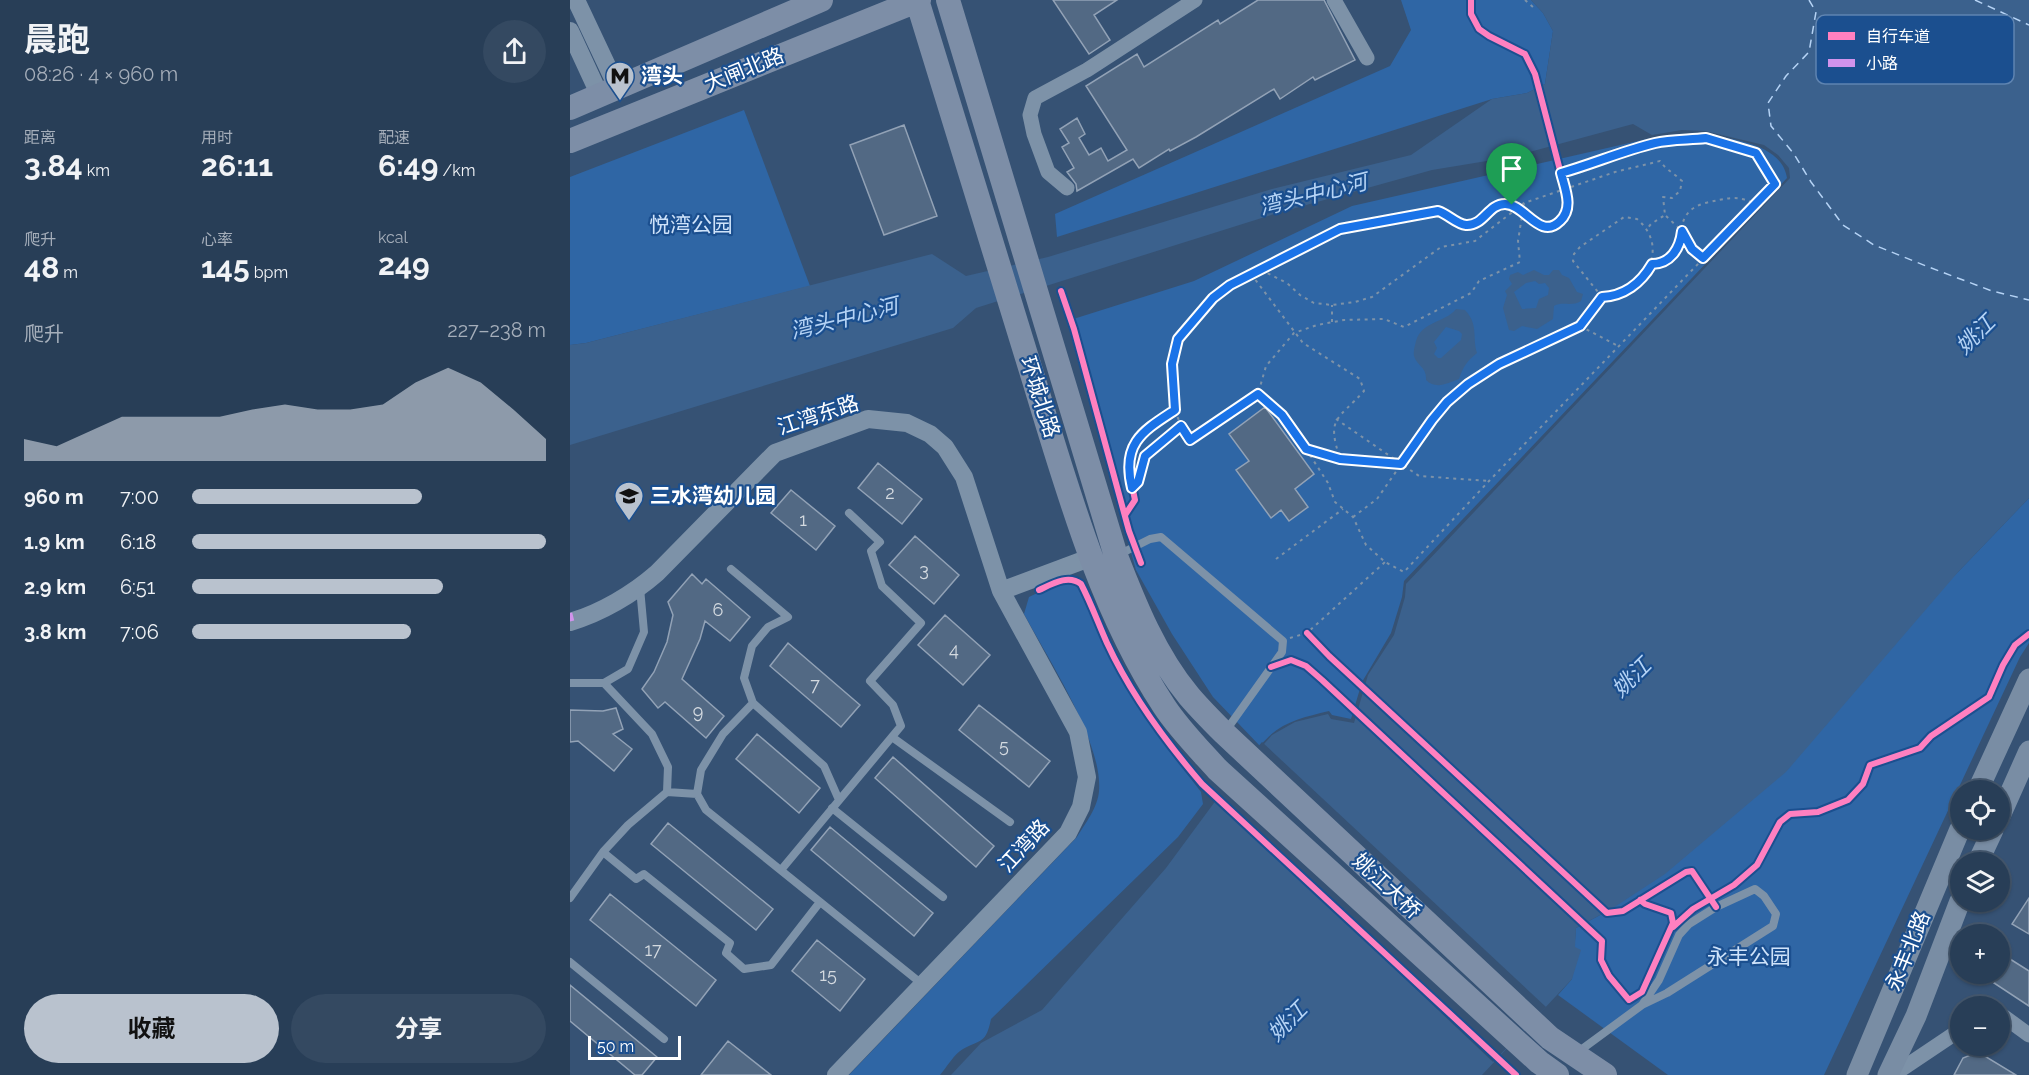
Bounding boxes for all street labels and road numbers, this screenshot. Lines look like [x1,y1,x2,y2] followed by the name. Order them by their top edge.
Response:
[700,42,787,97] street label: 大闸北路
[1016,353,1065,441] street label: 环城北路
[774,390,862,439] street label: 江湾东路
[993,814,1054,877] street label: 江湾路
[1348,848,1427,923] street label: 姚江大桥
[1880,907,1935,994] street label: 永丰北路

